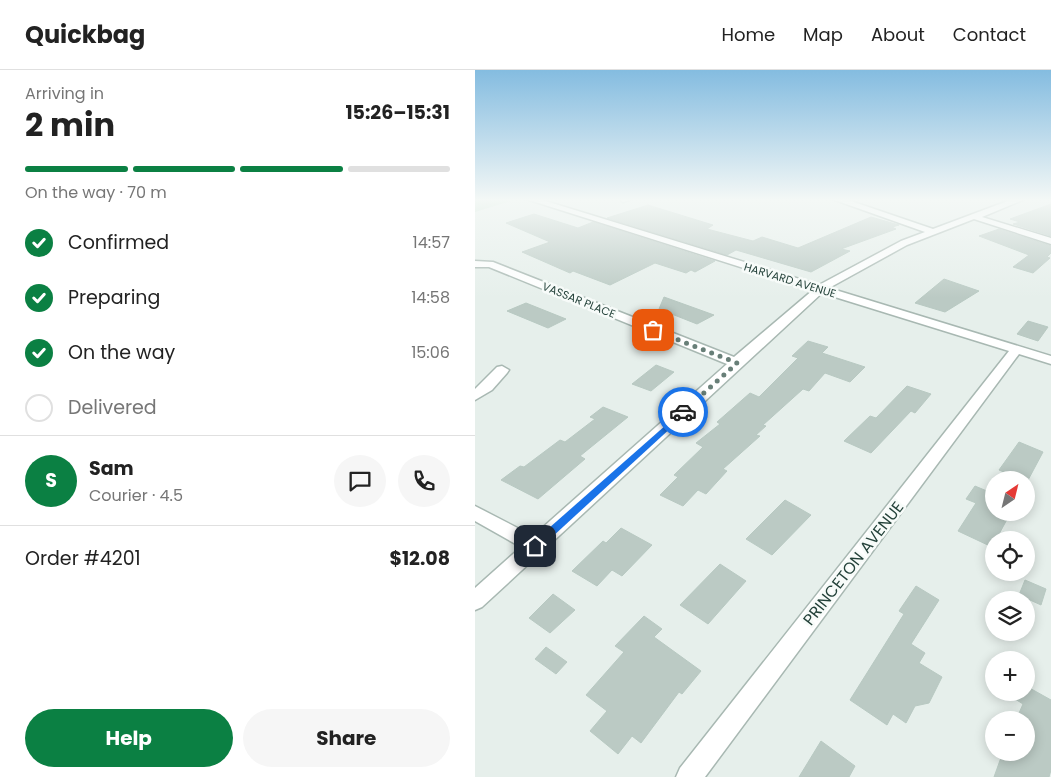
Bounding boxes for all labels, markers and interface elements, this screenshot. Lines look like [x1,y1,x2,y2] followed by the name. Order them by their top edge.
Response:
[25,18,145,51] text: Quickbag
[721,22,775,47] text: Home
[803,22,843,47] text: Map
[871,22,925,47] text: About
[953,22,1026,47] text: Contact
[25,82,104,105] text: Arriving in
[345,99,450,126] text: 15:26–15:31
[25,102,115,147] text: 2 min
[25,181,167,204] text: On the way · 70 m
[25,229,53,257] icon: check
[68,229,169,256] text: Confirmed
[413,231,450,254] text: 14:57
[742,258,838,302] street label: HARVARD AVENUE
[540,278,618,322] street label: VASSAR PLACE
[25,284,53,312] icon: check
[68,284,160,311] text: Preparing
[411,286,450,309] text: 14:58
[632,309,674,351] pin
[639,316,667,344] icon: bag
[25,339,53,367] icon: check
[68,339,175,366] text: On the way
[411,341,450,364] text: 15:06
[658,387,708,437] courier
[68,394,157,421] text: Delivered
[669,398,697,426] icon: car
[89,455,134,482] text: Sam
[334,455,386,507] button: chat
[398,455,450,507] button: phone
[45,467,57,494] text: S
[985,471,1035,521] north arrow
[985,471,1035,761] map controls
[89,484,183,507] text: Courier · 4.5
[798,497,909,630] street label: PRINCETON AVENUE
[514,525,556,567] pin
[985,531,1035,581] button: locate
[521,532,549,560] icon: home
[25,545,141,572] text: Order #4201
[389,545,450,572] text: $12.08
[985,591,1035,641] button: layers
[985,651,1035,701] button: +
[25,709,233,767] button: Help
[243,709,450,767] button: Share
[985,711,1035,761] button: −

